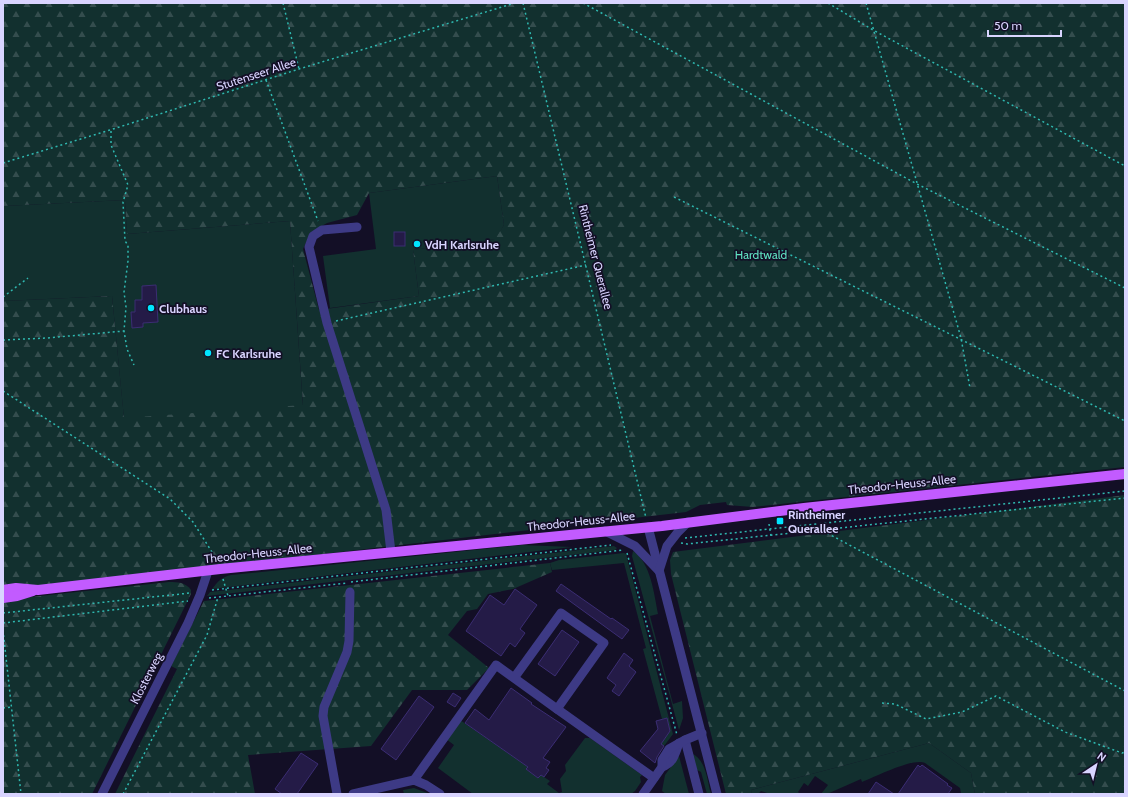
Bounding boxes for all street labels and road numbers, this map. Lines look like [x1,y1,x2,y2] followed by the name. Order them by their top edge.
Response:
[214,54,298,94] street label: Stutenseer Allee
[576,203,616,311] street label: Rintheimer Querallee
[847,471,957,497] street label: Theodor-Heuss-Allee
[526,508,636,534] street label: Theodor-Heuss-Allee
[203,540,313,566] street label: Theodor-Heuss-Allee
[127,649,166,706] street label: Klosterweg

